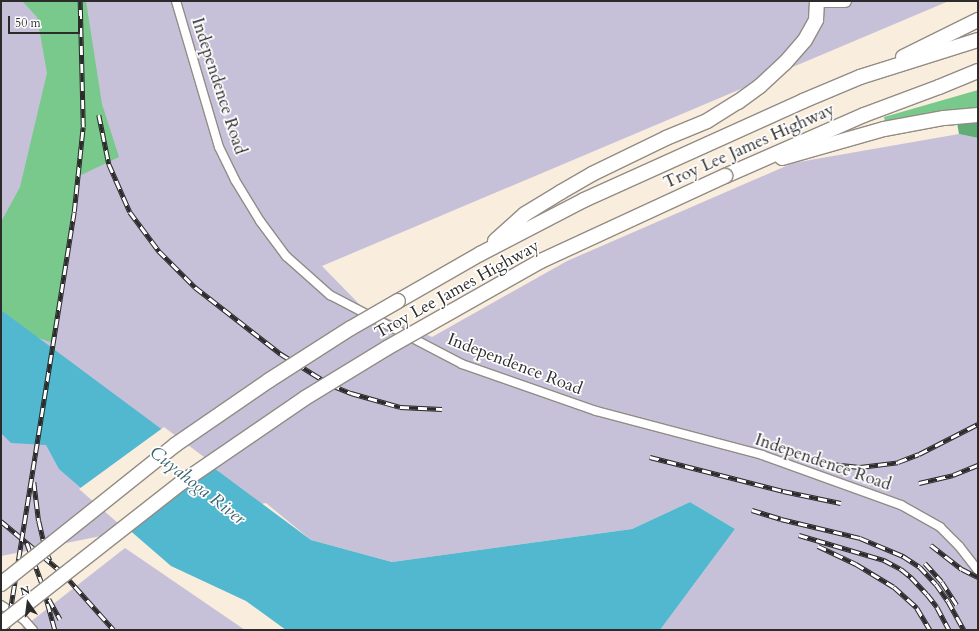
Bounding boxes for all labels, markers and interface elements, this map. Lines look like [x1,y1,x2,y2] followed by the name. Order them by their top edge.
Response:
[10,8,82,34] scale bar
[15,15,41,31] text: 50 m
[187,15,251,157] street label: Independence Road
[660,99,838,193] street label: Troy Lee James Highway
[371,235,543,343] street label: Troy Lee James Highway
[445,329,585,399] street label: Independence Road
[752,429,894,495] street label: Independence Road
[145,442,249,530] water label: Cuyahoga River
[19,582,31,599] text: N
[8,583,48,623] north arrow

